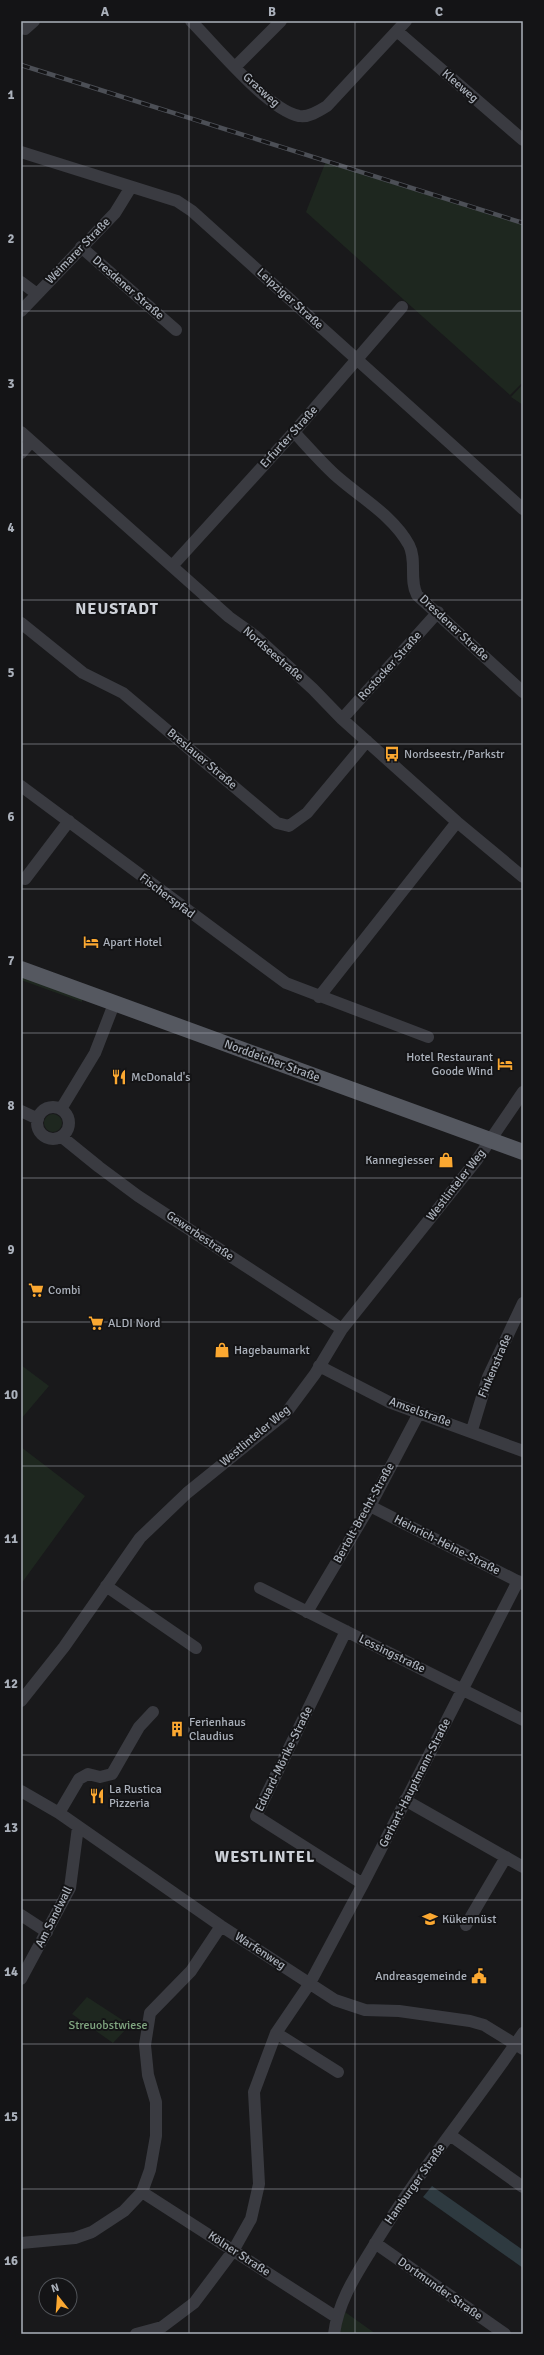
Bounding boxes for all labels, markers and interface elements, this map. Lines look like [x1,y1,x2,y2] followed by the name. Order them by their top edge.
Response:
[101,4,110,20] text: A
[268,4,276,20] text: B
[435,4,443,20] text: C
[439,66,481,106] street label: Kleeweg
[240,70,282,110] street label: Grasweg
[7,87,15,103] text: 1
[42,215,114,287] street label: Weimarer Straße
[7,231,15,247] text: 2
[89,253,167,323] street label: Dresdener Straße
[254,265,326,333] street label: Leipziger Straße
[7,376,15,392] text: 3
[257,403,321,471] street label: Erfurter Straße
[7,520,15,536] text: 4
[416,592,492,664] street label: Dresdener Straße
[75,599,159,619] district label: NEUSTADT
[240,624,306,684] street label: Nordseestraße
[355,628,425,704] street label: Rostocker Straße
[7,665,15,681] text: 5
[164,725,240,793] street label: Breslauer Straße
[383,745,401,763] bus stop icon: Nordseestr./Parkstr
[404,747,505,762] place label: Nordseestr./Parkstr
[7,809,15,825] text: 6
[136,870,198,922] street label: Fischerspfad
[82,933,100,951] hotel icon: Apart Hotel
[103,935,163,950] place label: Apart Hotel
[7,953,15,969] text: 7
[222,1037,322,1085] street label: Norddeicher Straße
[406,1050,493,1079] place label: Hotel Restaurant Goode Wind
[496,1055,514,1073] hotel icon: Hotel Restaurant Goode Wind
[110,1068,128,1086] restaurant icon: McDonald's
[131,1070,191,1085] place label: McDonald's
[7,1098,15,1114] text: 8
[423,1146,489,1224] street label: Westlinteler Weg
[437,1151,455,1169] shop icon: Kannegiesser
[365,1153,435,1168] place label: Kannegiesser
[163,1208,237,1264] street label: Gewerbestraße
[7,1242,15,1258] text: 9
[27,1281,45,1299] supermarket icon: Combi
[48,1283,81,1298] place label: Combi
[87,1314,105,1332] supermarket icon: ALDI Nord
[108,1316,160,1331] place label: ALDI Nord
[475,1332,515,1400] street label: Finkenstraße
[213,1341,231,1359] shop icon: Hagebaumarkt
[234,1343,310,1358] place label: Hagebaumarkt
[4,1387,18,1403] text: 10
[387,1394,453,1430] street label: Amselstraße
[217,1402,293,1470] street label: Westlinteler Weg
[330,1460,398,1566] street label: Bertolt-Brecht-Straße
[391,1512,503,1578] street label: Heinrich-Heine-Straße
[4,1531,18,1547] text: 11
[356,1631,428,1677] street label: Lessingstraße
[4,1676,18,1692] text: 12
[252,1704,316,1814] street label: Eduard-Mörike-Straße
[189,1715,246,1744] place label: Ferienhaus Claudius
[376,1716,454,1850] street label: Gerhart-Hauptmann-Straße
[168,1720,186,1738] building icon: Ferienhaus Claudius
[109,1782,162,1811] place label: La Rustica Pizzeria
[88,1787,106,1805] restaurant icon: La Rustica Pizzeria
[4,1820,18,1836] text: 13
[215,1847,315,1867] district label: WESTLINTEL
[32,1883,76,1950] street label: Am Sandwall
[421,1910,439,1928] school or university icon: Kükennüst
[442,1912,496,1927] place label: Kükennüst
[232,1929,288,1973] street label: Warfenweg
[4,1964,18,1980] text: 14
[470,1967,488,1985] public building icon: Andreasgemeinde
[375,1969,467,1984] place label: Andreasgemeinde
[68,2018,148,2033] park label: Streuobstwiese
[4,2109,18,2125] text: 15
[382,2141,448,2227] street label: Hamburger Straße
[205,2228,273,2280] street label: Kölner Straße
[4,2253,18,2269] text: 16
[395,2254,485,2324] street label: Dortmunder Straße
[38,2277,78,2317] north arrow
[50,2281,61,2295] text: N

